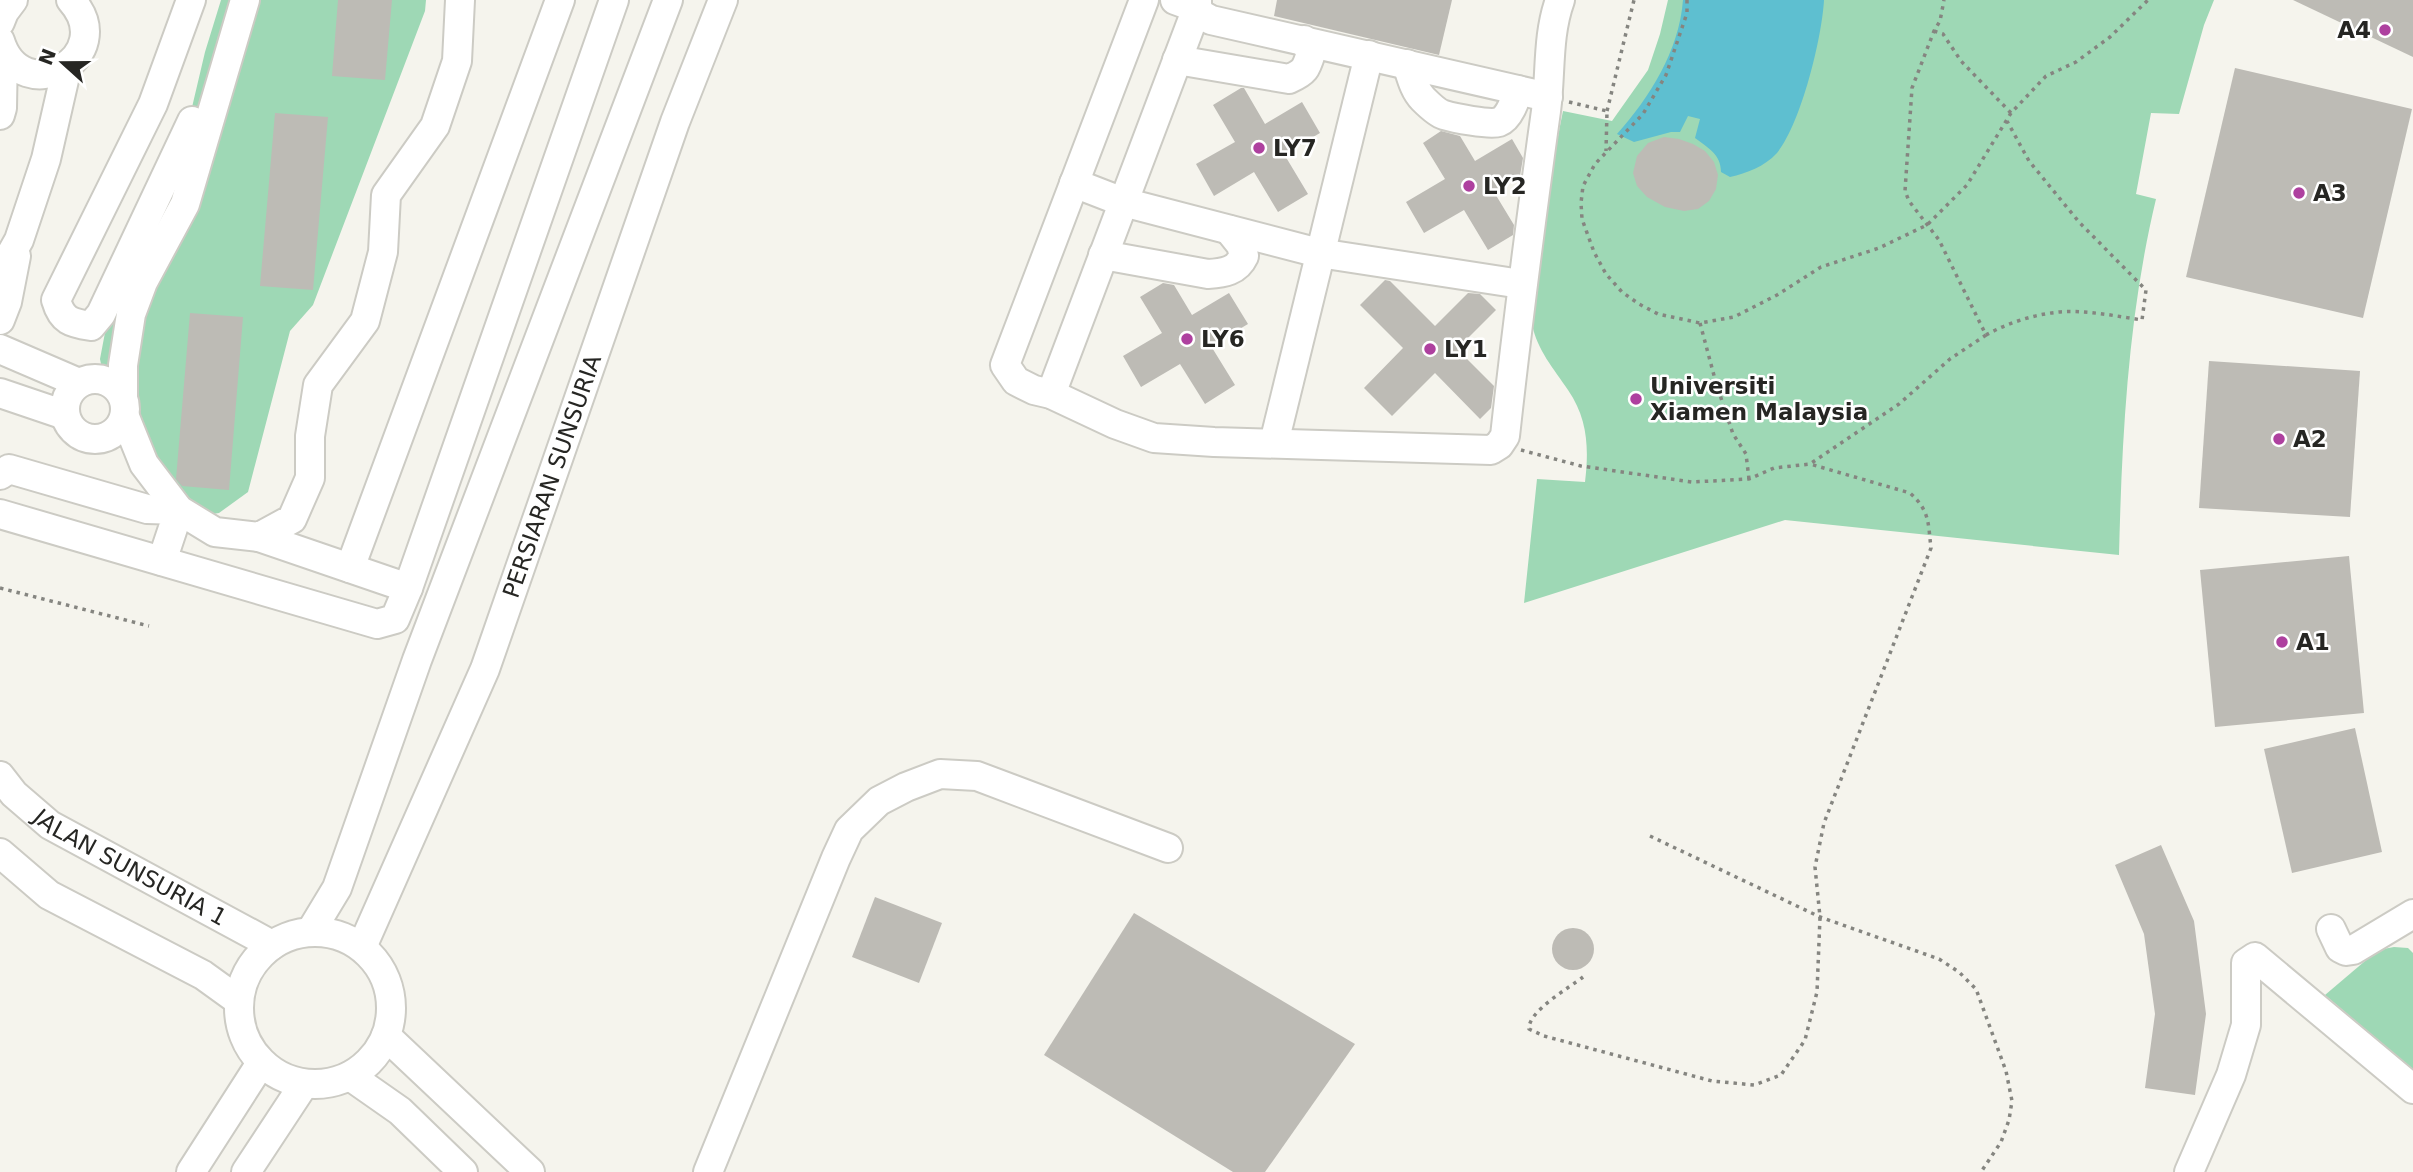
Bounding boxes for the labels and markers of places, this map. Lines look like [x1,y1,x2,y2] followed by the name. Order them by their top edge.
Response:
[2337,17,2371,43] place label: A4
[2377,22,2393,38] marker: A4
[1273,135,1317,161] place label: LY7
[1251,140,1267,156] marker: LY7
[1483,173,1527,199] place label: LY2
[1461,178,1477,194] marker: LY2
[2313,180,2347,206] place label: A3
[2291,185,2307,201] marker: A3
[1201,326,1245,352] place label: LY6
[1179,331,1195,347] marker: LY6
[1444,336,1488,362] place label: LY1
[1422,341,1438,357] marker: LY1
[1650,373,1868,425] place label: Universiti Xiamen Malaysia
[1628,391,1644,407] marker: Universiti Xiamen Malaysia
[2293,426,2327,452] place label: A2
[2271,431,2287,447] marker: A2
[2296,629,2330,655] place label: A1
[2274,634,2290,650] marker: A1

